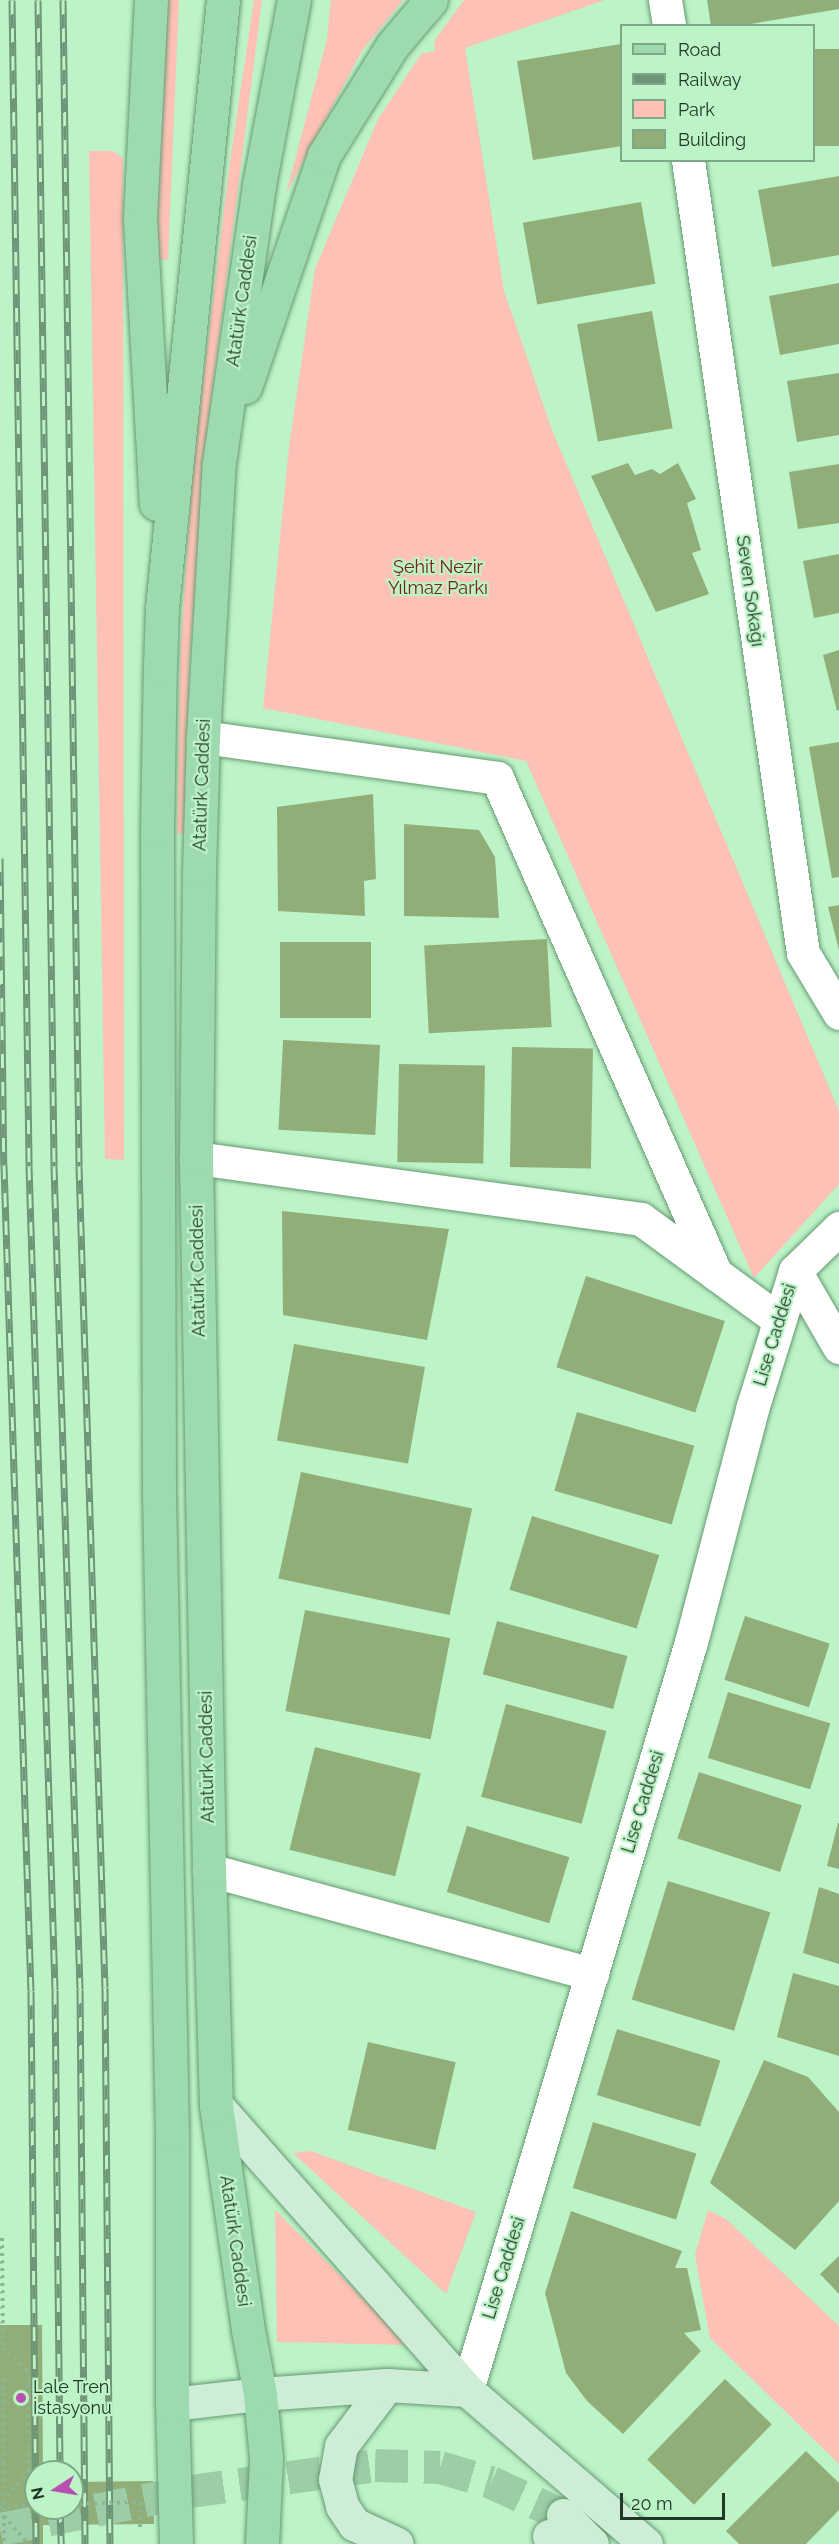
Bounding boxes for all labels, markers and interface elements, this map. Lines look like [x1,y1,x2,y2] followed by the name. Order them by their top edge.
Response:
[620,24,815,162] legend
[678,39,721,60] text: Road
[678,69,742,90] text: Railway
[678,99,715,120] text: Park
[678,129,746,150] text: Building
[222,234,262,368] street label: Atatürk Caddesi
[732,534,768,648] street label: Seven Sokağı
[388,557,488,600] park label: Şehit Nezir Yılmaz Parkı
[189,718,215,852] street label: Atatürk Caddesi
[186,1205,210,1337] street label: Atatürk Caddesi
[749,1281,801,1389] street label: Lise Caddesi
[195,1691,219,1823] street label: Atatürk Caddesi
[617,1748,669,1856] street label: Lise Caddesi
[215,2174,255,2308] street label: Atatürk Caddesi
[478,2214,530,2322] street label: Lise Caddesi
[33,2377,112,2420] place label: Lale Tren İstasyonu
[14,2391,28,2405] marker: Lale Tren İstasyonu
[24,2460,84,2520] north arrow
[623,2481,728,2519] scale bar
[27,2485,48,2501] text: N
[631,2493,673,2514] text: 20 m

